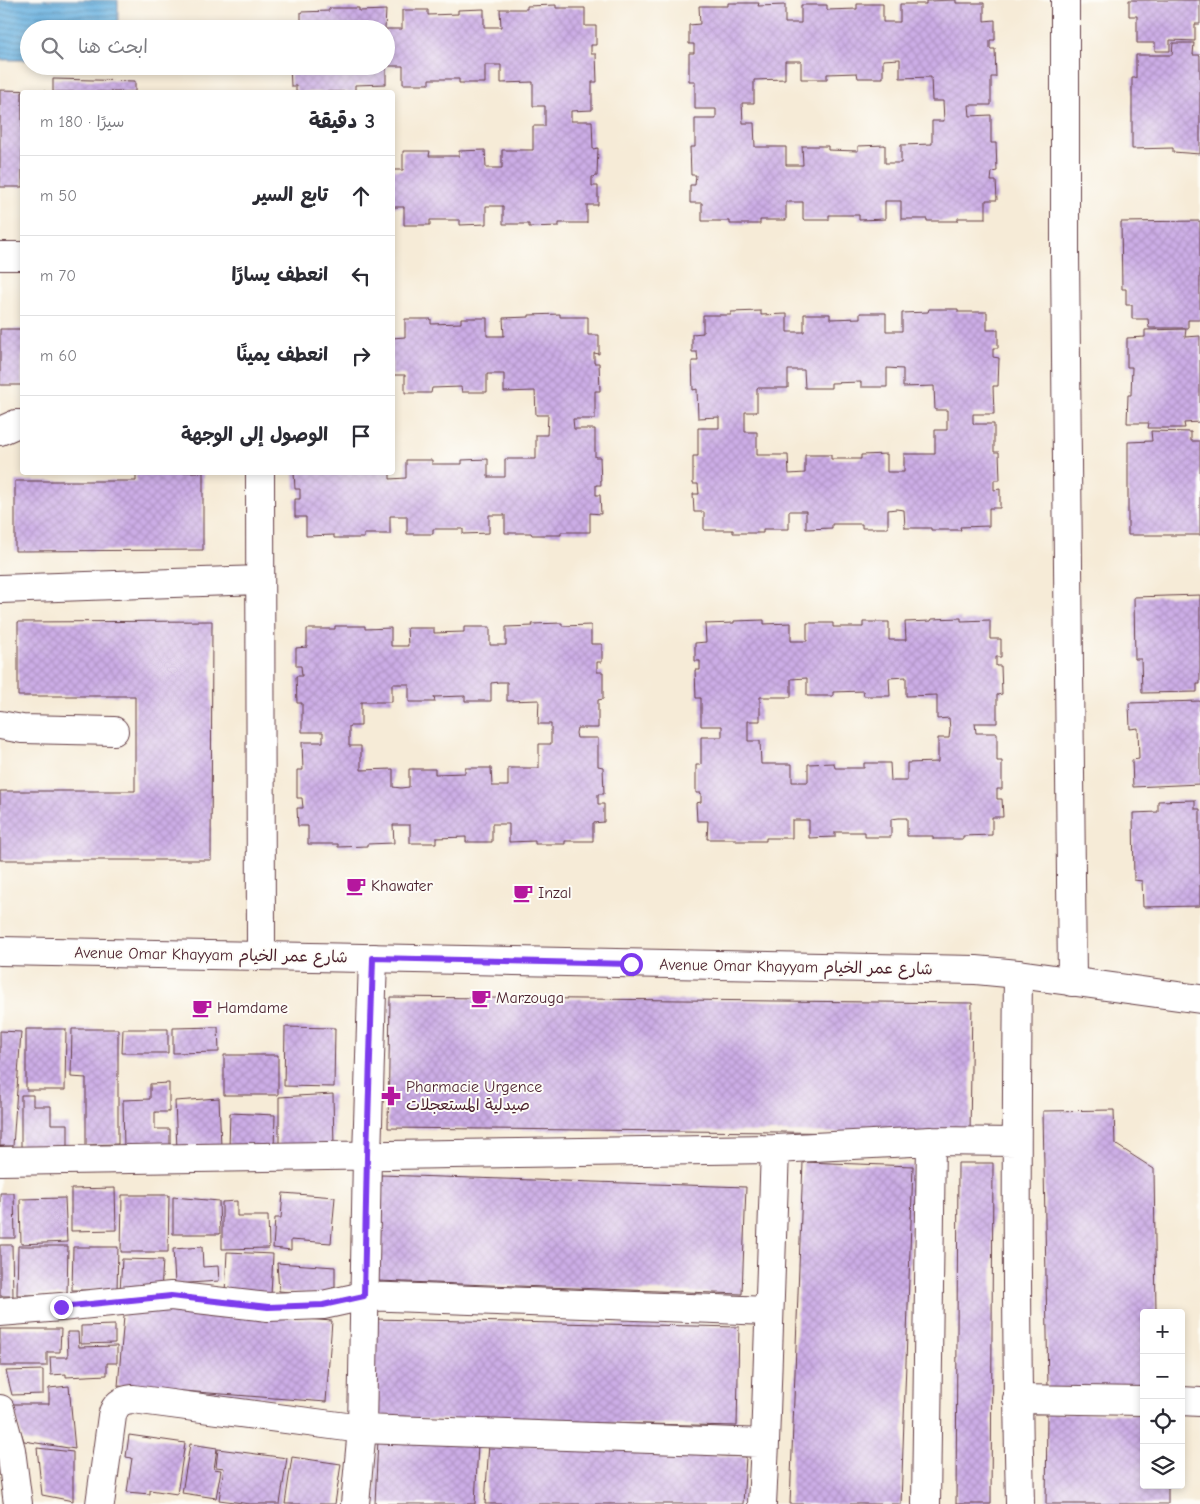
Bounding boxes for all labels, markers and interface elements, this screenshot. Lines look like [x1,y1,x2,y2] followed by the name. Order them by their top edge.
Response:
[20,20,395,75] search box
[38,34,66,62] icon: search
[78,36,148,58] text: ابحث هنا
[309,109,375,133] text: 3 دقيقة
[40,113,124,131] text: سيرًا · 180 m
[347,182,375,210] icon: ahead
[254,184,328,206] text: تابع السير
[40,187,77,205] text: 50 m
[347,262,375,290] icon: left
[231,264,328,286] text: انعطف يسارًا
[40,267,76,285] text: 70 m
[347,342,375,370] icon: right
[236,344,328,366] text: انعطف يمينًا
[40,347,77,365] text: 60 m
[347,422,375,450] icon: arrive
[181,424,328,446] text: الوصول إلى الوجهة
[345,875,367,897] cafe icon: Khawater
[371,877,433,895] place label: Khawater
[512,882,534,904] cafe icon: Inzal
[538,884,571,902] place label: Inzal
[74,944,348,969] street label: Avenue Omar Khayyam شارع عمر الخيام
[620,953,643,976] route start
[659,956,933,981] street label: Avenue Omar Khayyam شارع عمر الخيام
[470,987,492,1009] cafe icon: Marzouga
[496,989,564,1007] place label: Marzouga
[191,997,213,1019] cafe icon: Hamdame
[217,999,288,1017] place label: Hamdame
[406,1078,542,1114] place label: Pharmacie Urgence صيدلية المستعجلات
[380,1085,402,1107] pharmacy icon: Pharmacie Urgence صيدلية المستعجلات
[50,1296,73,1319] route end
[1140,1309,1185,1489] map controls
[1140,1309,1185,1354] button: +
[1140,1354,1185,1399] button: −
[1140,1399,1185,1444] button: locate
[1140,1444,1185,1489] button: layers

